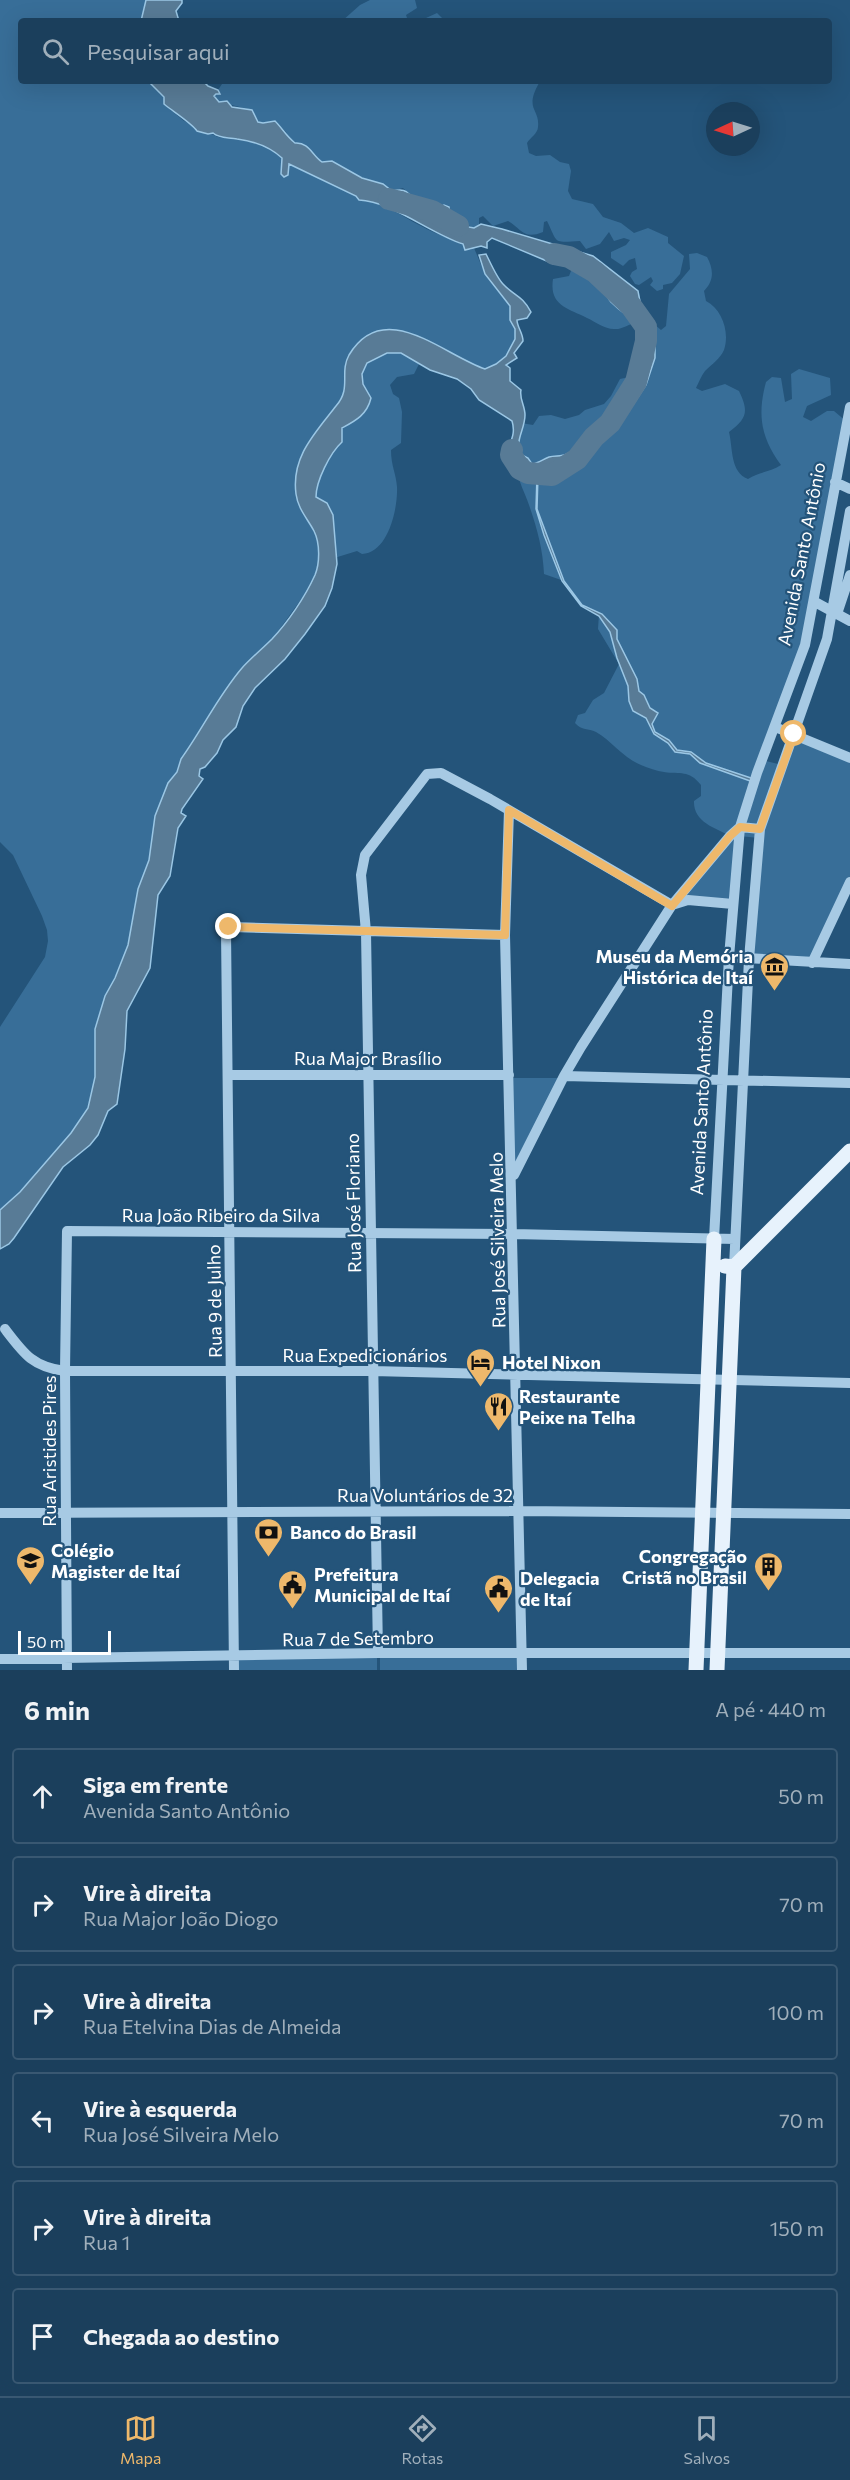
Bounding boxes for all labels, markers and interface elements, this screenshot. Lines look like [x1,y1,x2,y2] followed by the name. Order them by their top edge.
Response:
[18,18,832,84] search box
[39,35,72,68] icon: search
[87,38,230,65] text: Pesquisar aqui
[706,102,760,156] north arrow
[772,460,830,648] street label: Avenida Santo Antônio
[780,720,806,746] route start
[215,913,241,939] route end
[595,945,754,988] place label: Museu da Memória Histórica de Itaí
[758,950,790,992] museum icon: Museu da Memória Histórica de Itaí
[685,1008,717,1196] street label: Avenida Santo Antônio
[294,1047,442,1069] street label: Rua Major Brasílio
[341,1133,365,1273] street label: Rua José Floriano
[484,1152,510,1328] street label: Rua José Silveira Melo
[122,1204,320,1226] street label: Rua João Ribeiro da Silva
[202,1244,226,1358] street label: Rua 9 de Julho
[283,1344,447,1366] street label: Rua Expedicionários
[465,1346,497,1388] hotel icon: Hotel Nixon
[502,1351,601,1373] place label: Hotel Nixon
[38,1375,60,1527] street label: Rua Aristides Pires
[519,1385,636,1428] place label: Restaurante Peixe na Telha
[482,1390,514,1432] restaurant icon: Restaurante Peixe na Telha
[337,1484,513,1506] street label: Rua Voluntários de 32
[253,1516,285,1558] bank icon: Banco do Brasil
[290,1521,416,1543] place label: Banco do Brasil
[51,1539,181,1582] place label: Colégio Magister de Itaí
[14,1544,46,1586] school or university icon: Colégio Magister de Itaí
[622,1545,747,1588] place label: Congregação Cristã no Brasil
[752,1550,784,1592] building icon: Congregação Cristã no Brasil
[314,1563,451,1606] place label: Prefeitura Municipal de Itaí
[520,1567,600,1610] place label: Delegacia de Itaí
[277,1568,309,1610] public building icon: Prefeitura Municipal de Itaí
[483,1572,515,1614] public building icon: Delegacia de Itaí
[282,1626,434,1650] street label: Rua 7 de Setembro
[18,1628,111,1656] scale bar
[27,1632,64,1651] text: 50 m
[24,1694,90,1725] text: 6 min
[715,1697,826,1721] text: A pé · 440 m
[83,1771,228,1798] text: Siga em frente
[26,1780,59,1813] icon: ahead
[778,1784,824,1808] text: 50 m
[83,1798,290,1822] text: Avenida Santo Antônio
[83,1879,211,1906] text: Vire à direita
[26,1888,59,1921] icon: right
[779,1892,824,1916] text: 70 m
[83,1906,278,1930] text: Rua Major João Diogo
[83,1987,211,2014] text: Vire à direita
[26,1996,59,2029] icon: right
[768,2000,824,2024] text: 100 m
[83,2014,341,2038] text: Rua Etelvina Dias de Almeida
[83,2095,237,2122] text: Vire à esquerda
[26,2104,59,2137] icon: left
[779,2108,824,2132] text: 70 m
[83,2122,279,2146] text: Rua José Silveira Melo
[83,2203,211,2230] text: Vire à direita
[26,2212,59,2245] icon: right
[770,2216,824,2240] text: 150 m
[83,2230,130,2254] text: Rua 1
[26,2320,59,2353] icon: arrive
[83,2323,279,2350] text: Chegada ao destino
[120,2412,161,2467] tab: Mapa
[402,2412,443,2467] tab: Rotas
[684,2412,730,2467] tab: Salvos

